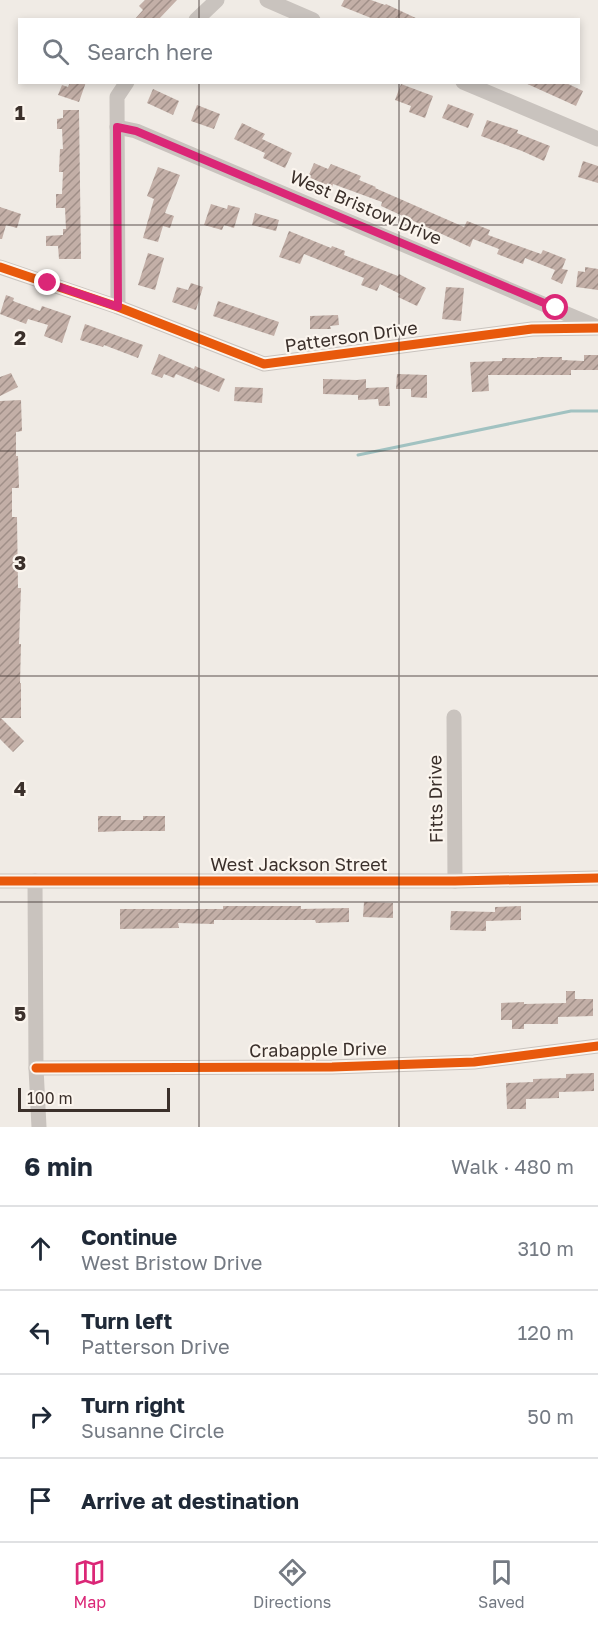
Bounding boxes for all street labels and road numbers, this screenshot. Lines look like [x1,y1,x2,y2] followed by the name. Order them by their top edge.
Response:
[287,165,445,249] street label: West Bristow Drive
[283,316,419,356] street label: Patterson Drive
[423,755,447,843] street label: Fitts Drive
[210,853,388,875] street label: West Jackson Street
[249,1037,387,1061] street label: Crabapple Drive

